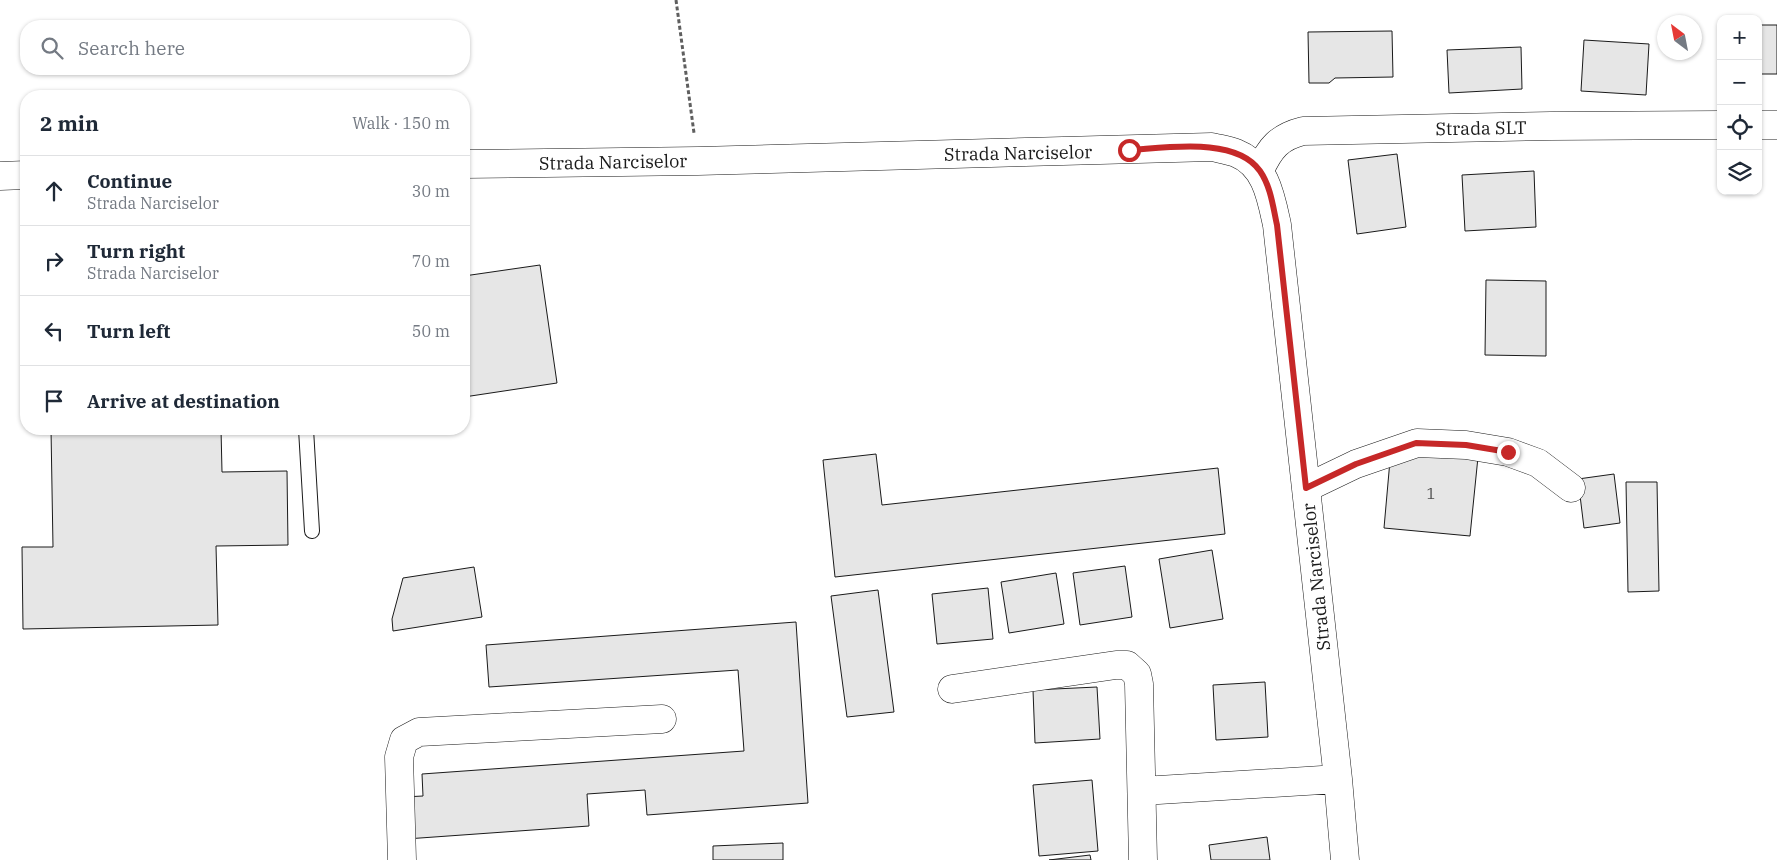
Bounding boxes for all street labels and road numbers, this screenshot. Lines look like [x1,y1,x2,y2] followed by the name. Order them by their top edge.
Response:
[1435,116,1527,140] street label: Strada SLT
[944,140,1092,166] street label: Strada Narciselor
[539,149,687,175] street label: Strada Narciselor
[1297,502,1335,652] street label: Strada Narciselor

